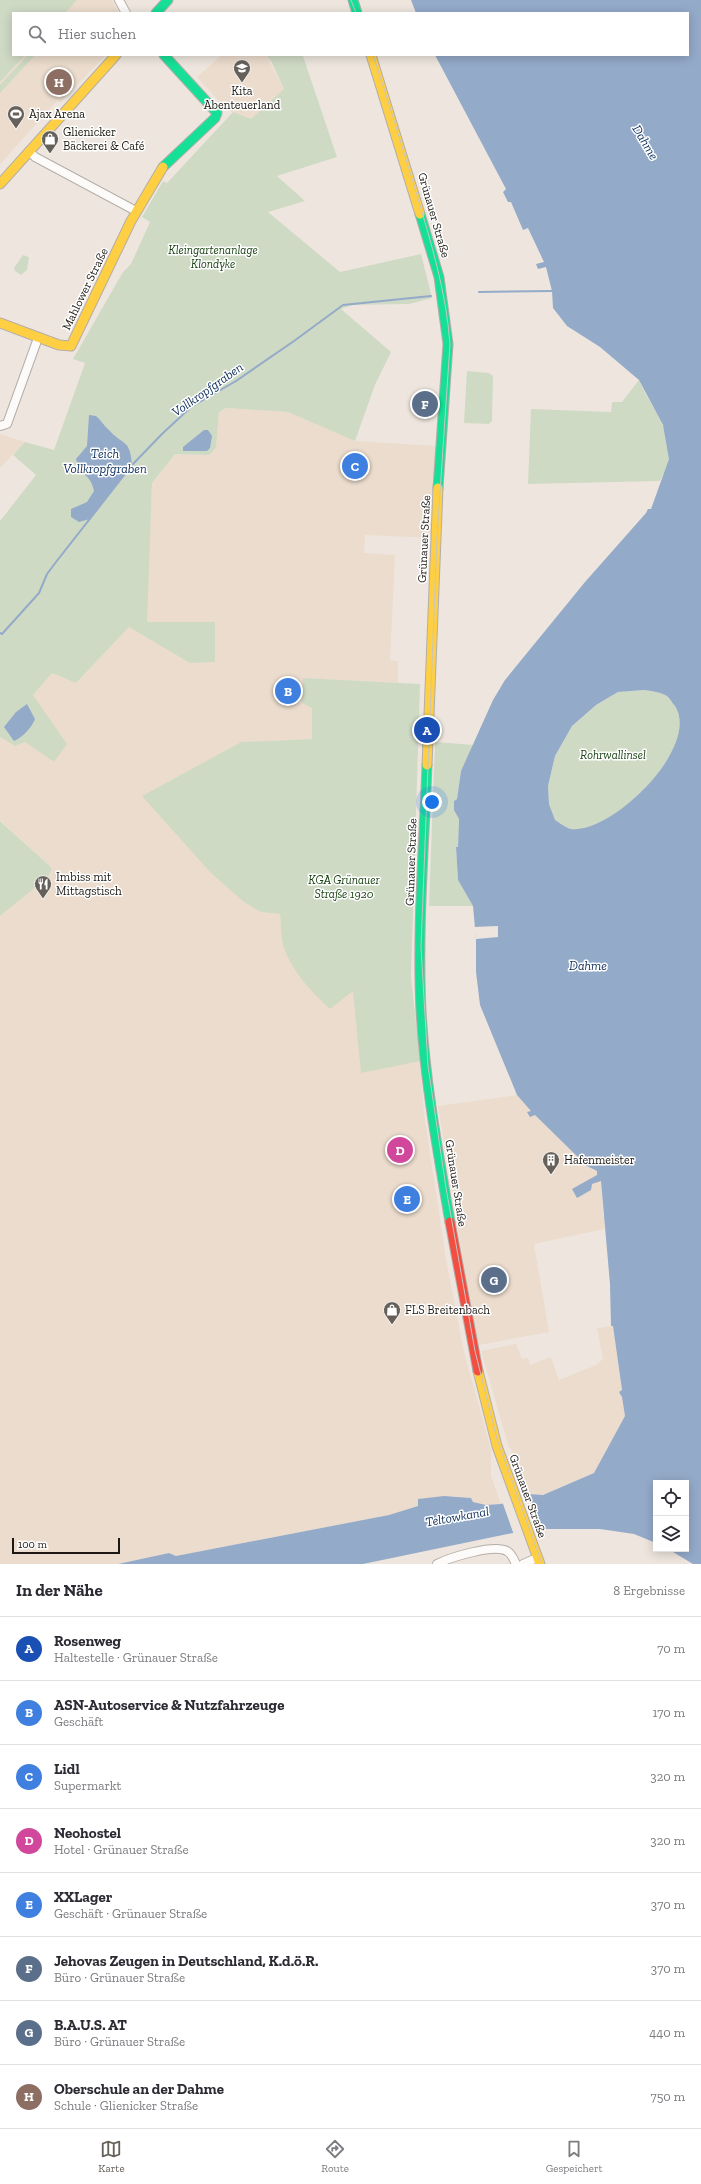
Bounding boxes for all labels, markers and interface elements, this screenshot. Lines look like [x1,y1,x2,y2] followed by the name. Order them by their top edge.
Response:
[12,12,689,56] search box
[26,23,48,45] icon: search
[58,25,136,43] text: Hier suchen
[232,58,252,83] school or university icon: Kita Abenteuerland
[46,67,72,97] pin: H
[204,84,281,112] place label: Kita Abenteuerland
[6,104,26,129] sports icon: Ajax Arena
[29,107,85,122] place label: Ajax Arena
[629,122,662,163] water label: Dahme
[63,125,145,153] place label: Glienicker Bäckerei & Café
[40,129,60,154] shop icon: Glienicker Bäckerei & Café
[415,171,453,259] street label: Grünauer Straße
[168,243,258,271] park label: Kleingartenanlage Klondyke
[59,245,111,332] street label: Mahlower Straße
[169,359,246,420] water label: Vollkropfgraben
[412,389,438,419] pin: F
[63,446,147,476] water label: Teich Vollkropfgraben
[342,451,368,481] pin: C
[415,494,433,583] street label: Grünauer Straße
[275,676,301,706] pin: B
[414,715,440,745] pin: A
[580,748,646,762] park label: Rohrwallinsel
[422,792,442,812] your location
[402,818,420,906] street label: Grünauer Straße
[56,870,122,898] place label: Imbiss mit Mittagstisch
[308,873,381,901] park label: KGA Grünauer Straße 1920
[33,874,53,899] restaurant icon: Imbiss mit Mittagstisch
[569,958,607,973] water label: Dahme
[387,1135,413,1165] pin: D
[442,1139,470,1228] street label: Grünauer Straße
[541,1150,561,1175] building icon: Hafenmeister
[564,1153,635,1167] place label: Hafenmeister
[394,1184,420,1214] pin: E
[481,1265,507,1295] pin: G
[382,1300,402,1325] shop icon: FLS Breitenbach
[405,1303,490,1317] place label: FLS Breitenbach
[506,1452,550,1540] street label: Grünauer Straße
[653,1480,689,1552] map controls
[653,1480,689,1516] button: locate
[424,1504,490,1529] water label: Teltowkanal
[653,1516,689,1552] button: layers
[12,1536,120,1555] scale bar
[18,1538,47,1551] text: 100 m
[16,1580,103,1600] text: In der Nähe
[613,1583,685,1598] text: 8 Ergebnisse
[54,1632,121,1650] text: Rosenweg
[25,1641,33,1656] text: A
[657,1641,685,1656] text: 70 m
[54,1650,218,1665] text: Haltestelle · Grünauer Straße
[54,1696,284,1714] text: ASN-Autoservice & Nutzfahrzeuge
[25,1705,33,1720] text: B
[652,1705,685,1720] text: 170 m
[54,1714,103,1729] text: Geschäft
[54,1760,80,1778] text: Lidl
[25,1769,33,1784] text: C
[650,1769,685,1784] text: 320 m
[54,1778,121,1793] text: Supermarkt
[54,1824,121,1842] text: Neohostel
[24,1833,34,1848] text: D
[650,1833,685,1848] text: 320 m
[54,1842,189,1857] text: Hotel · Grünauer Straße
[54,1888,112,1906] text: XXLager
[25,1897,33,1912] text: E
[651,1897,685,1912] text: 370 m
[54,1906,207,1921] text: Geschäft · Grünauer Straße
[54,1952,318,1970] text: Jehovas Zeugen in Deutschland, K.d.ö.R.
[25,1961,33,1976] text: F
[651,1961,685,1976] text: 370 m
[54,1970,185,1985] text: Büro · Grünauer Straße
[54,2016,127,2034] text: B.A.U.S. AT
[25,2025,33,2040] text: G
[649,2025,685,2040] text: 440 m
[54,2034,185,2049] text: Büro · Grünauer Straße
[54,2080,224,2098] text: Oberschule an der Dahme
[24,2089,34,2104] text: H
[651,2089,685,2104] text: 750 m
[54,2098,198,2113] text: Schule · Glienicker Straße
[98,2138,125,2175] tab: Karte
[321,2138,349,2175] tab: Route
[546,2138,603,2175] tab: Gespeichert

